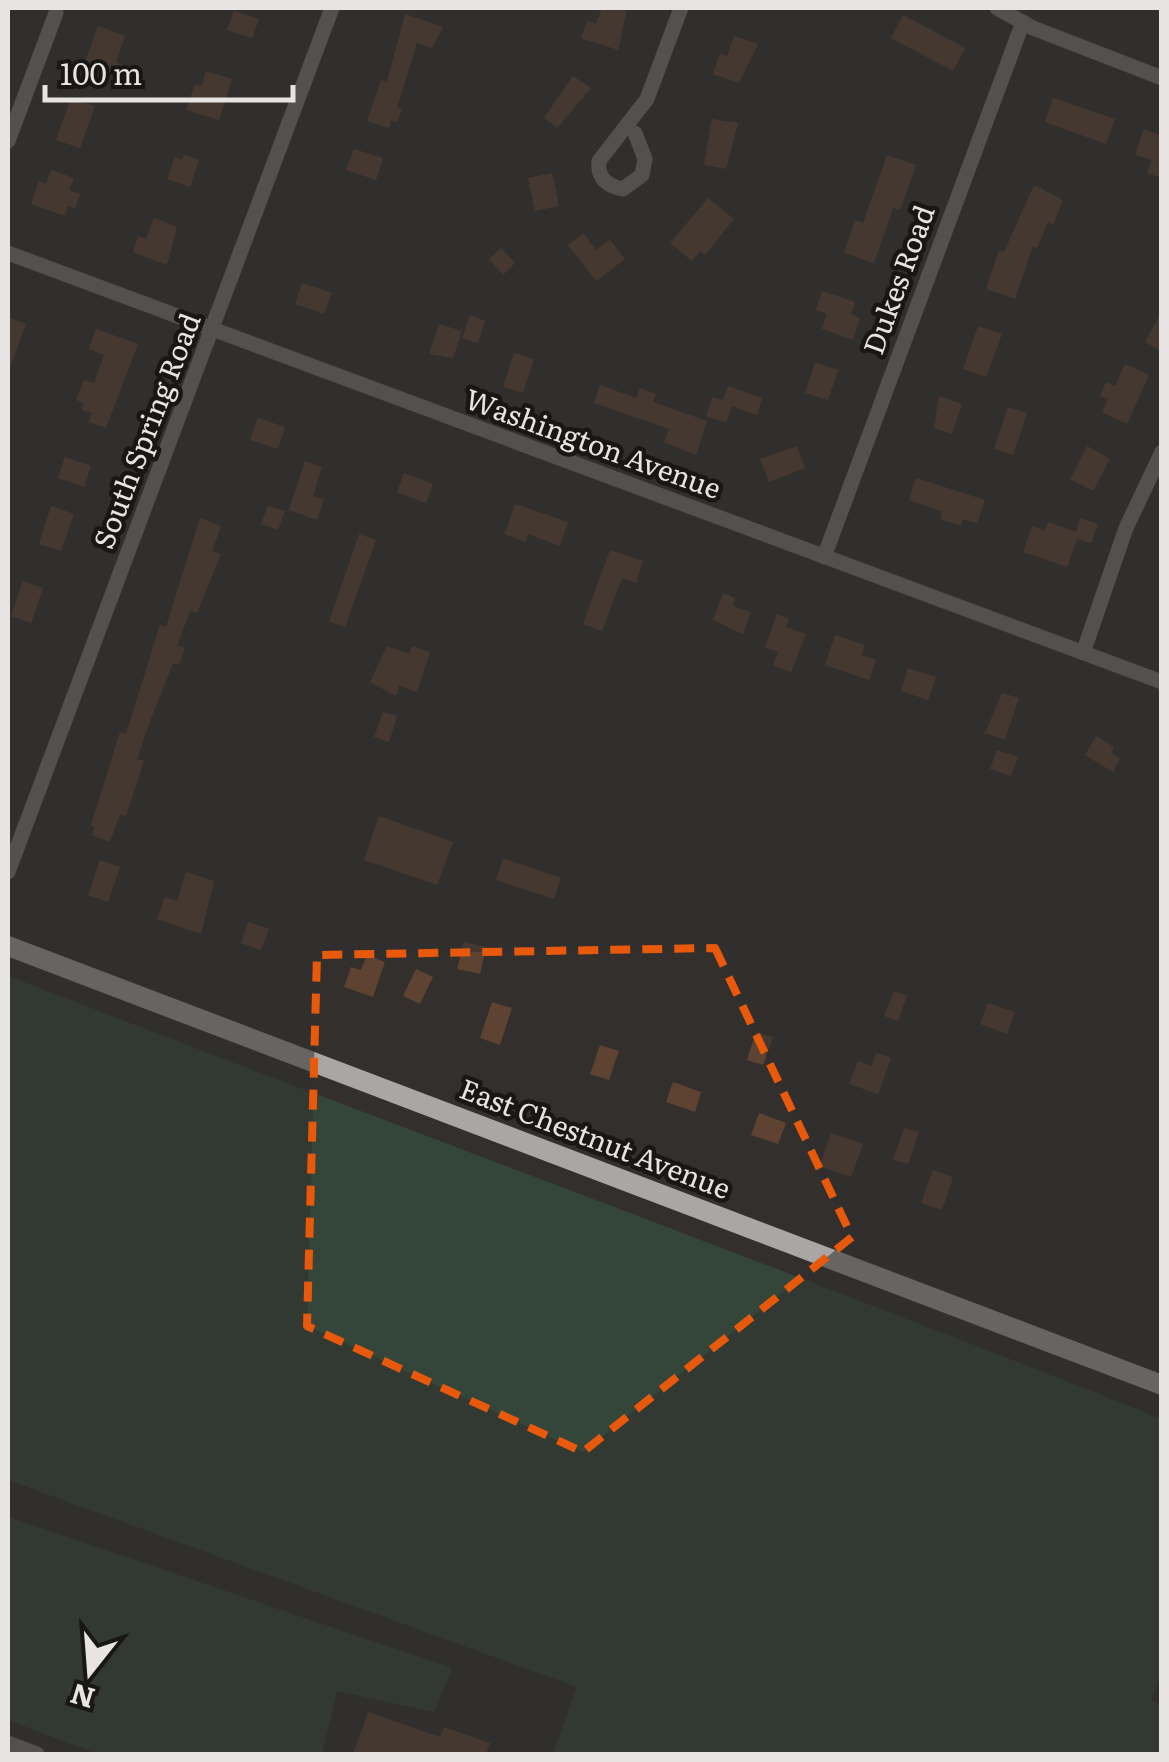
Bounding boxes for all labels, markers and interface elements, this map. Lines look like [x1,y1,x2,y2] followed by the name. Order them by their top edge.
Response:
[45,40,292,102] scale bar
[60,50,142,94] text: 100 m
[851,199,944,360] street label: Dukes Road
[81,306,209,554] street label: South Spring Road
[460,376,727,508] street label: Washington Avenue
[454,1066,737,1208] street label: East Chestnut Avenue
[40,1622,140,1722] north arrow
[65,1674,99,1721] text: N

